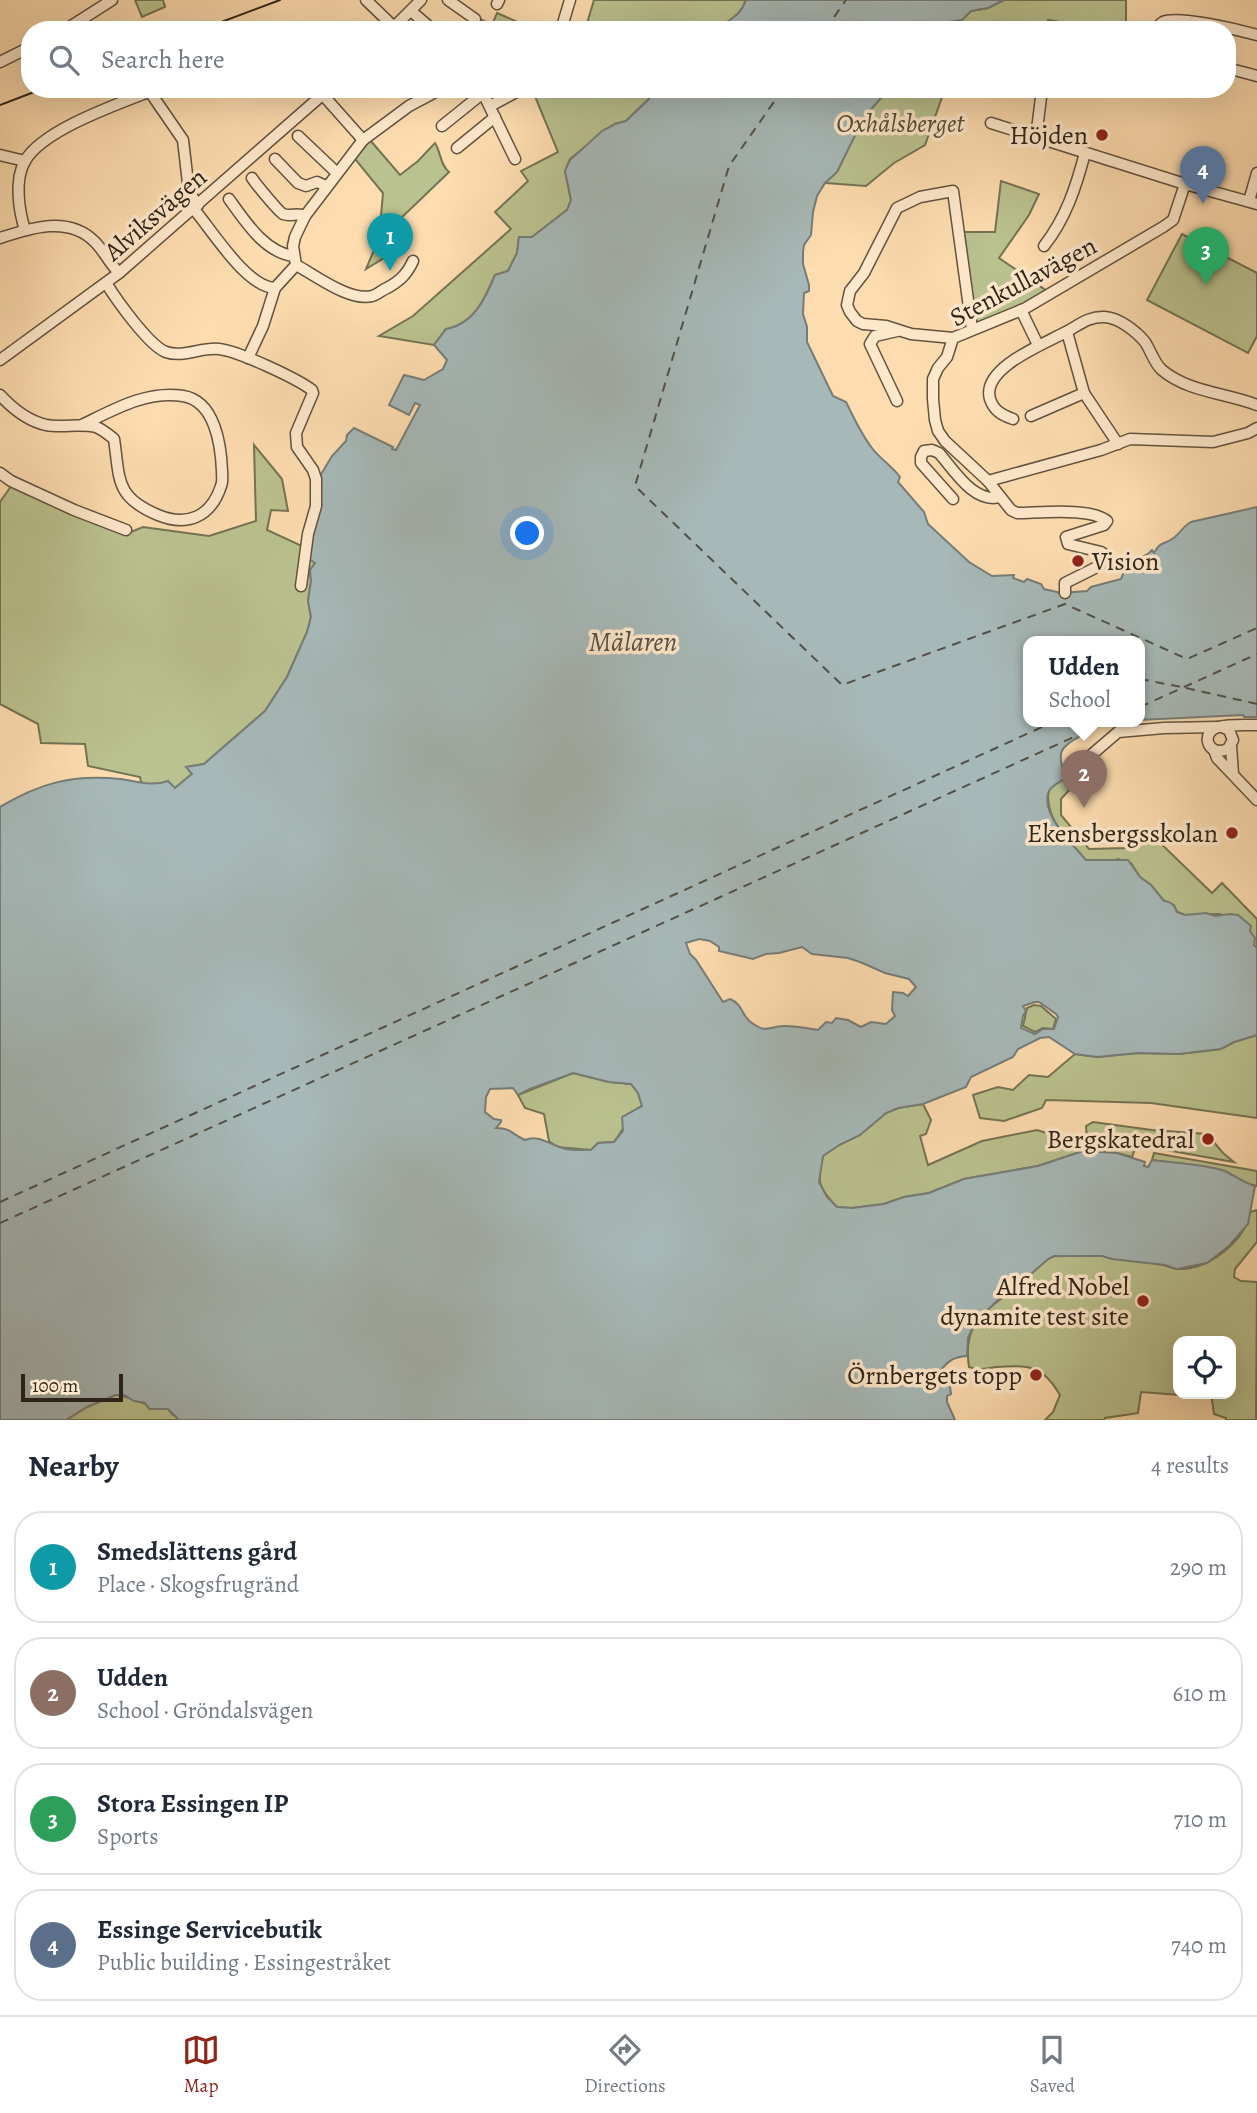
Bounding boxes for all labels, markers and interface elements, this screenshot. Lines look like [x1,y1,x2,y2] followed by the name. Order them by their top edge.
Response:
[21,21,1236,98] search box
[45,41,83,79] icon: search
[101,42,225,77] text: Search here
[836,106,965,141] park label: Oxhålsberget
[1010,118,1088,153] place label: Höjden
[1094,127,1110,143] marker: Höjden
[1180,146,1226,204] pin: 4
[96,160,214,269] street label: Alviksvägen
[367,213,413,271] pin: 1
[1183,227,1229,285] pin: 3
[944,228,1103,335] street label: Stenkullavägen
[510,516,544,550] your location
[1091,544,1159,579] place label: Vision
[1070,553,1086,569] marker: Vision
[589,623,677,661] water label: Mälaren
[1023,636,1145,727] popup
[1048,649,1120,684] text: Udden
[1048,684,1111,715] text: School
[1061,750,1107,808] pin: 2
[1027,816,1218,851] place label: Ekensbergsskolan
[1224,825,1240,841] marker: Ekensbergsskolan
[1047,1122,1194,1157] place label: Bergskatedral
[1200,1131,1216,1147] marker: Bergskatedral
[940,1269,1129,1334] place label: Alfred Nobel dynamite test site
[1135,1293,1151,1309] marker: Alfred Nobel dynamite test site
[1173,1336,1236,1399] map controls
[1173,1336,1236,1399] button: locate
[847,1358,1022,1393] place label: Örnbergets topp
[1028,1367,1044,1383] marker: Örnbergets topp
[21,1371,122,1403] scale bar
[32,1373,78,1399] text: 100 m
[28,1446,119,1486] text: Nearby
[1151,1450,1229,1481] text: 4 results
[97,1534,297,1569] text: Smedslättens gård
[49,1552,57,1583] text: 1
[1170,1552,1227,1583] text: 290 m
[97,1569,299,1600] text: Place · Skogsfrugränd
[97,1660,168,1695] text: Udden
[47,1678,59,1709] text: 2
[1173,1678,1227,1709] text: 610 m
[97,1695,313,1726] text: School · Gröndalsvägen
[97,1786,288,1821] text: Stora Essingen IP
[48,1804,58,1835] text: 3
[1174,1804,1227,1835] text: 710 m
[97,1821,158,1852] text: Sports
[97,1912,322,1947] text: Essinge Servicebutik
[48,1930,58,1961] text: 4
[1171,1930,1227,1961] text: 740 m
[97,1947,391,1978] text: Public building · Essingestråket
[182,2031,220,2099] tab: Map
[584,2031,666,2099] tab: Directions
[1030,2031,1075,2099] tab: Saved

